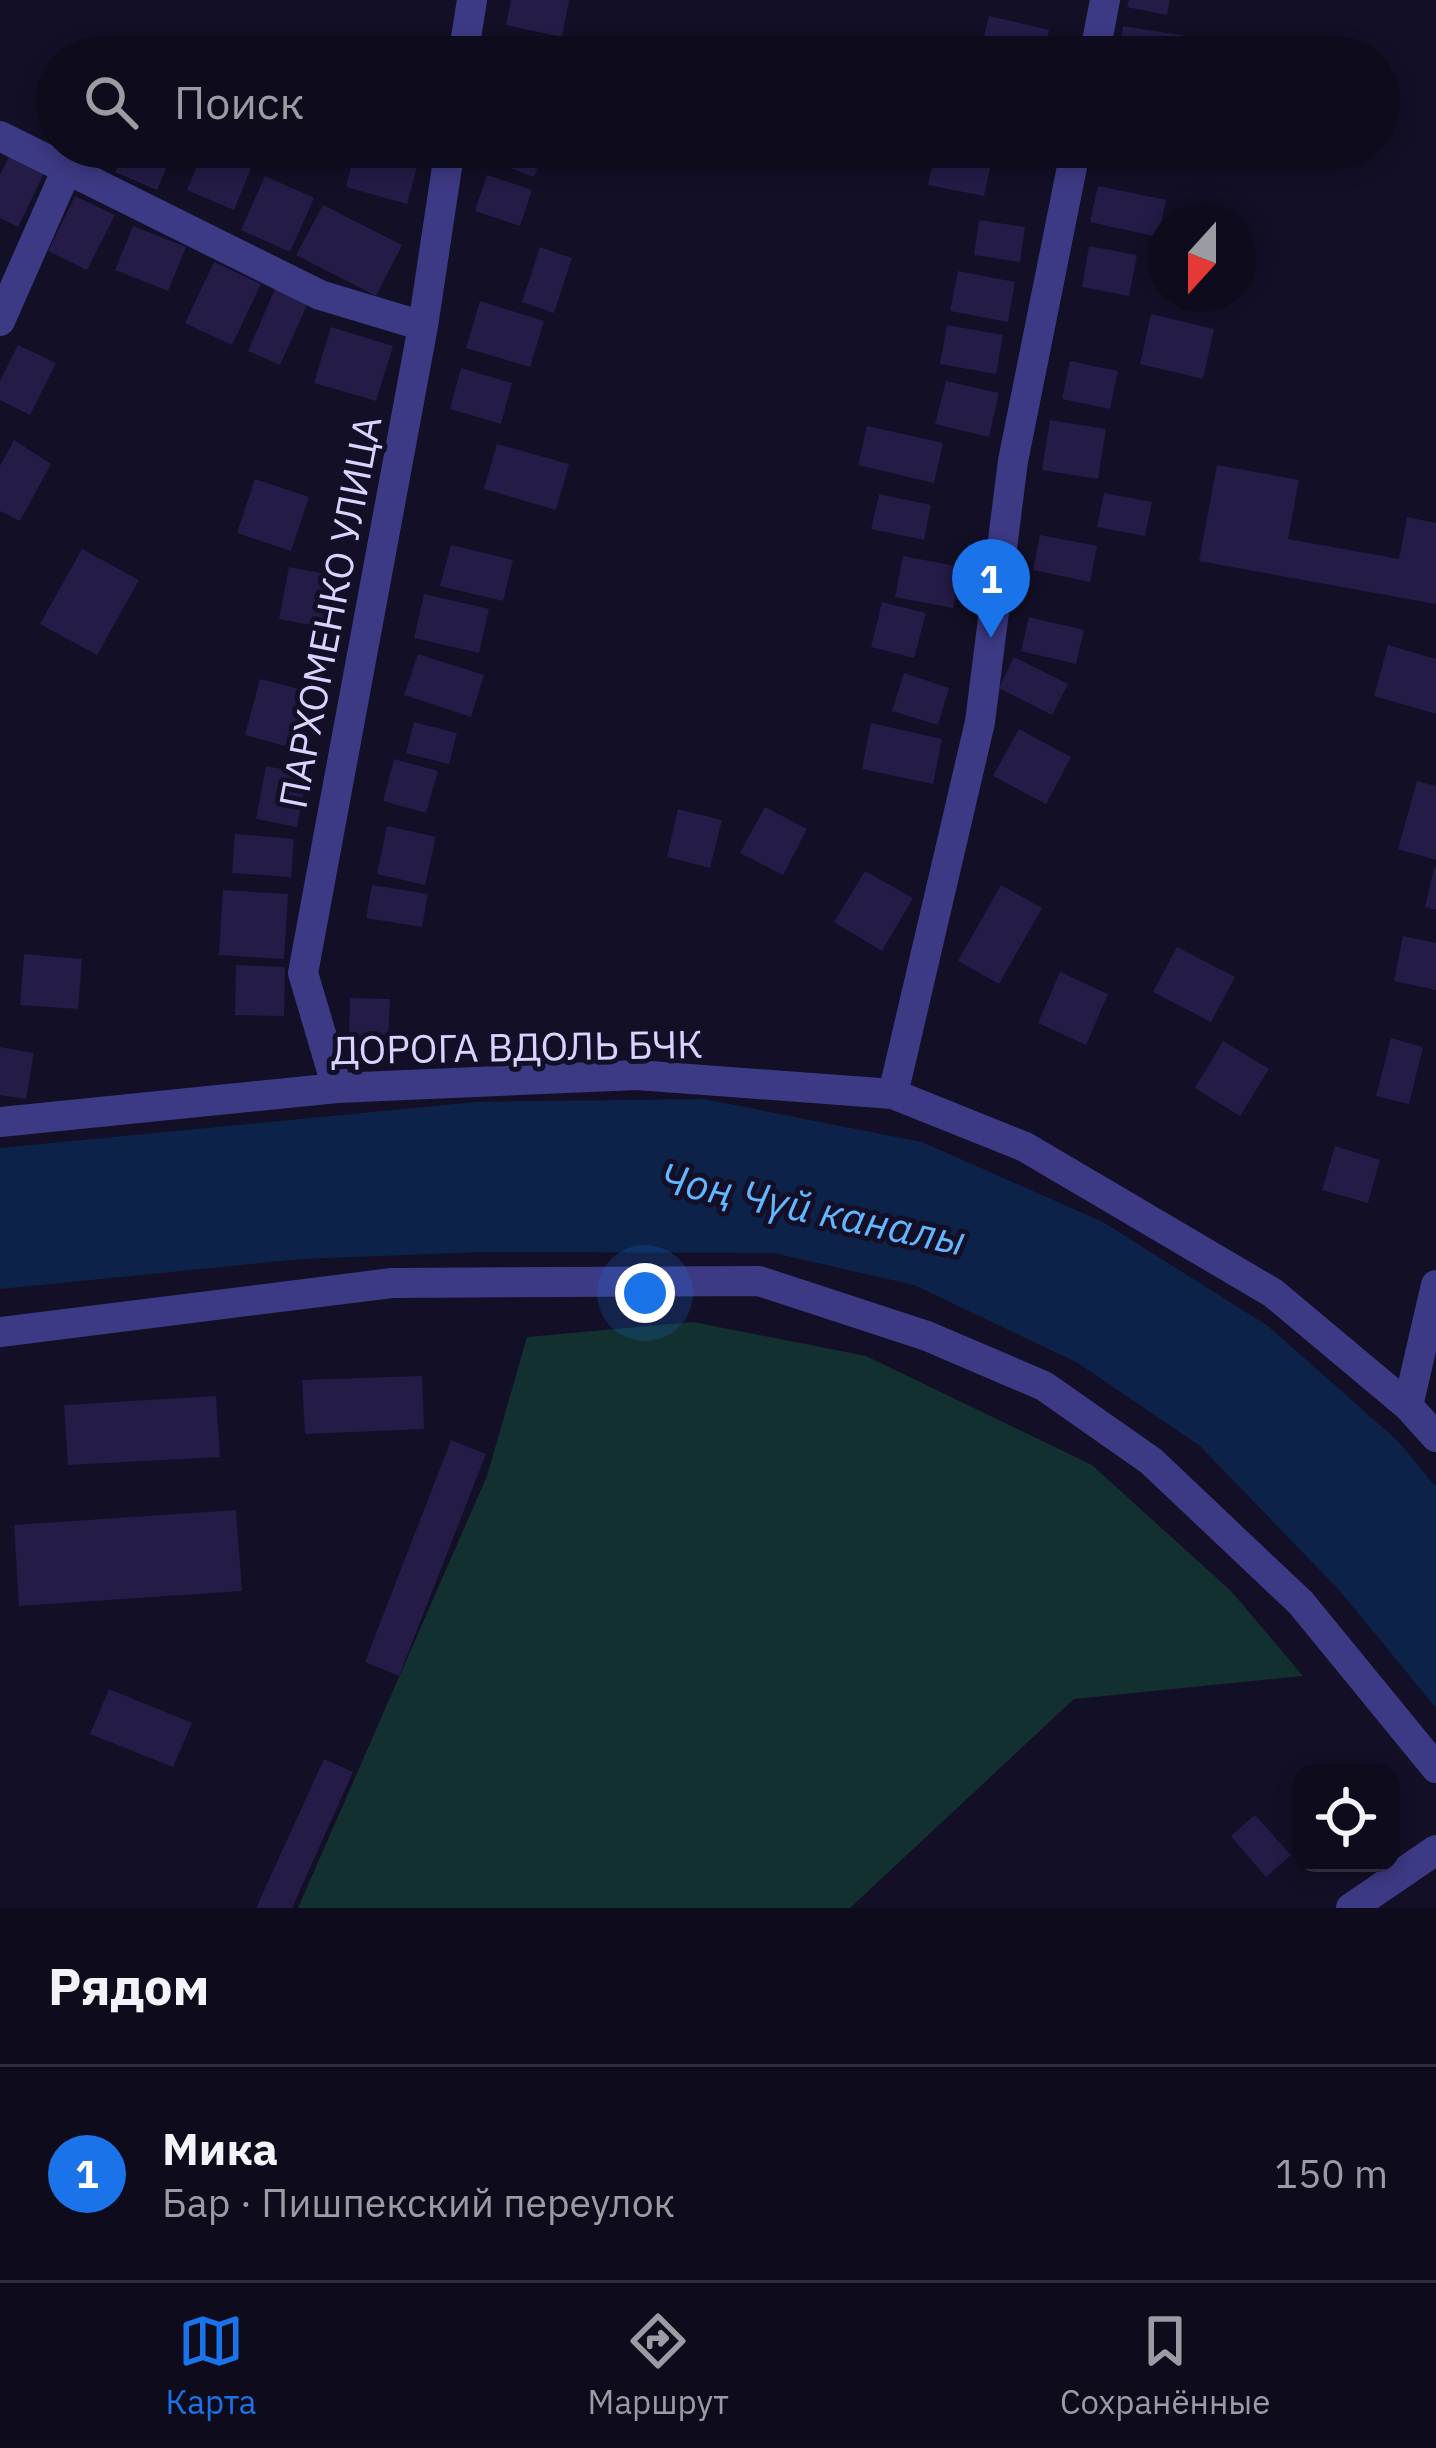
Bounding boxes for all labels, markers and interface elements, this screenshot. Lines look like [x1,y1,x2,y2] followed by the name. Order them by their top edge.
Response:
[36,36,1400,168] search box
[78,69,144,135] icon: search
[174,73,304,131] text: Поиск
[1148,204,1256,312] north arrow
[266,411,393,812] street label: ПАРХОМЕНКО УЛИЦА
[952,539,1030,638] pin: 1
[331,1018,703,1075] street label: ДОРОГА ВДОЛЬ БЧК
[655,1149,971,1268] water label: Чоң Чүй каналы
[615,1263,675,1323] your location
[1292,1764,1400,1872] map controls
[1292,1764,1400,1872] button: locate
[48,1953,210,2019] text: Рядом
[162,2119,278,2177] text: Мика
[75,2148,99,2199] text: 1
[1275,2148,1388,2199] text: 150 m
[162,2177,675,2228] text: Бар · Пишпекский переулок
[166,2308,256,2423] tab: Карта
[588,2308,729,2423] tab: Маршрут
[1060,2308,1270,2423] tab: Сохранённые

